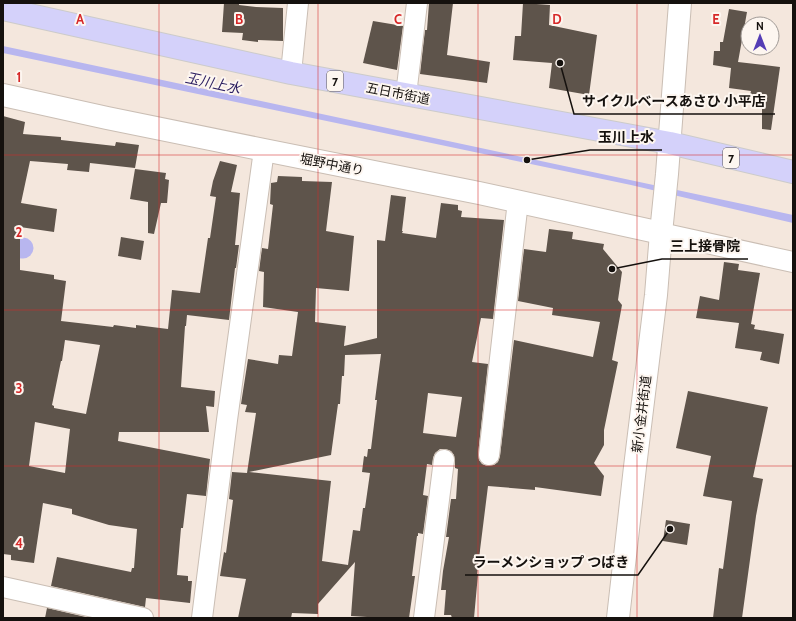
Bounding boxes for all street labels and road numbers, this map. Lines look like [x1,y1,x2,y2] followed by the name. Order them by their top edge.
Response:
[327,71,343,91] road number: 7
[365,79,431,107] street label: 五日市街道
[723,148,739,168] road number: 7
[299,150,365,178] street label: 堀野中通り
[628,374,654,454] street label: 新小金井街道

